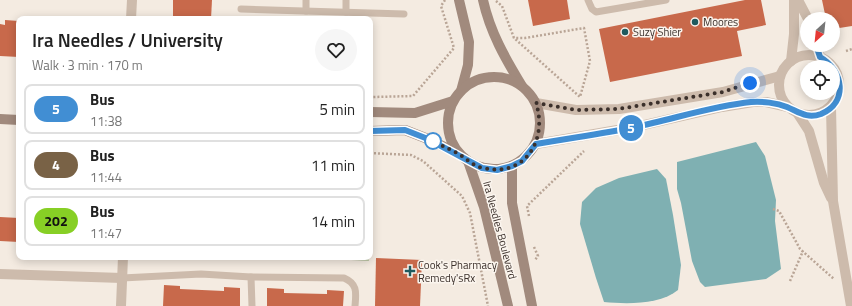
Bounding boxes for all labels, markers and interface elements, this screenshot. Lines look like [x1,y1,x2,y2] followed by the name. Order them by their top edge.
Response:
[800,12,840,52] north arrow
[800,12,840,100] map controls
[703,14,738,30] place label: Moores
[690,17,700,27] marker: Moores
[633,24,681,40] place label: Suzy Shier
[32,25,223,54] text: Ira Needles / University
[620,27,630,37] marker: Suzy Shier
[315,29,357,71] button: heart
[32,55,143,75] text: Walk · 3 min · 170 m
[800,60,840,100] button: locate
[740,73,760,93] your location
[90,88,115,111] text: Bus
[52,98,60,119] text: 5
[319,98,355,121] text: 5 min
[90,111,122,131] text: 11:38
[618,115,644,141] line badge: 5
[627,117,635,138] text: 5
[424,132,442,150] unlabelled marker
[90,144,115,167] text: Bus
[52,154,60,175] text: 4
[311,154,355,177] text: 11 min
[90,167,122,187] text: 11:44
[479,179,521,281] street label: Ira Needles Boulevard
[90,200,115,223] text: Bus
[44,210,68,231] text: 202
[311,210,355,233] text: 14 min
[90,223,122,243] text: 11:47
[418,257,498,286] place label: Cook's Pharmacy Remedy'sRx
[405,266,415,276] marker: Cook's Pharmacy Remedy'sRx

